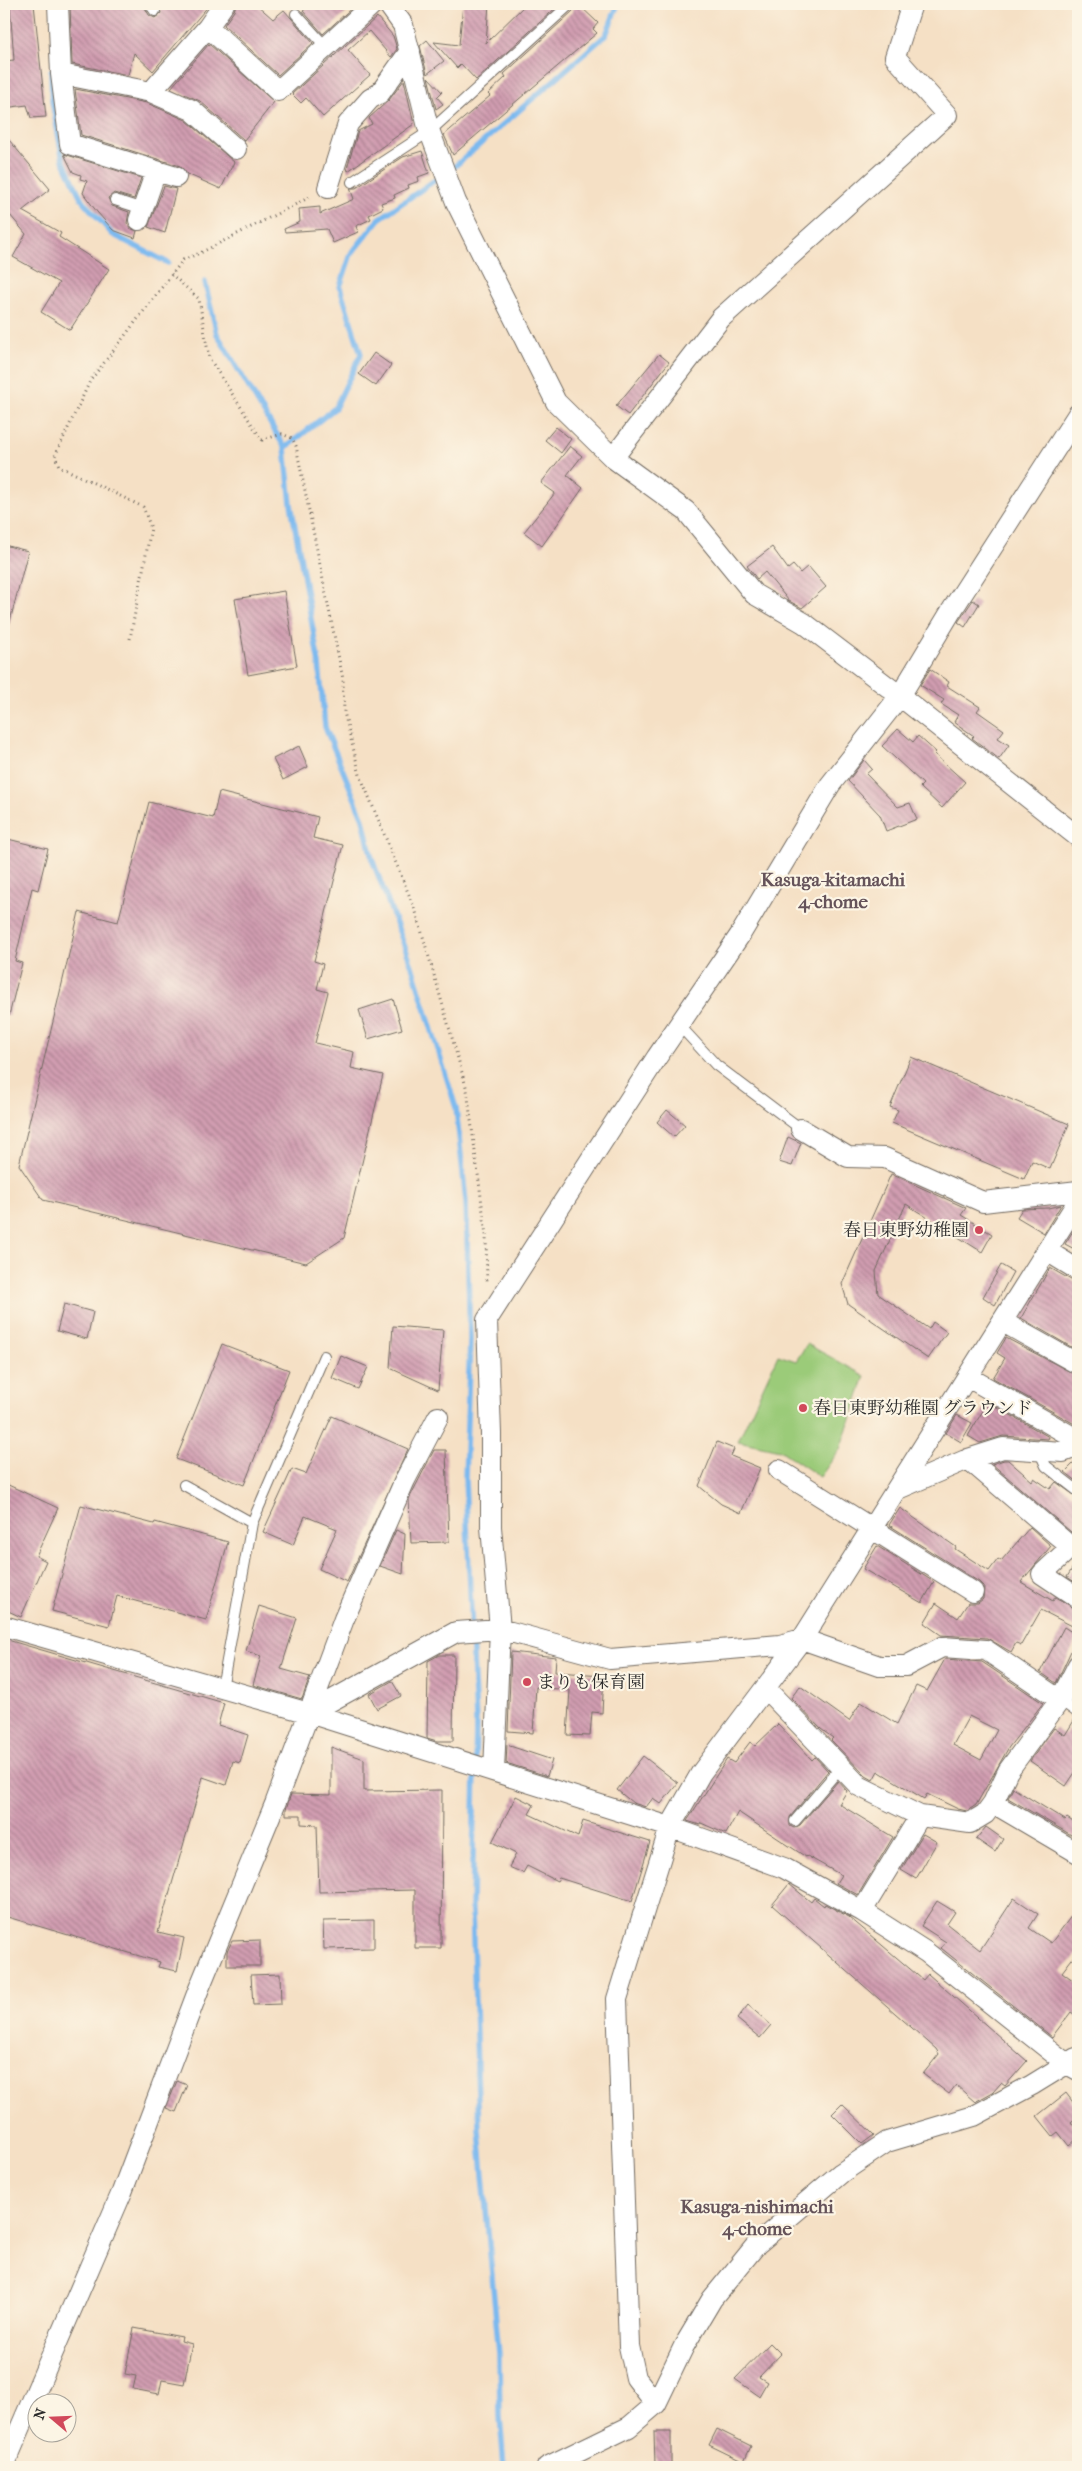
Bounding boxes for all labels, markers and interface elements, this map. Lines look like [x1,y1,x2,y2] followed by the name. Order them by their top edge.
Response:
[761,869,906,913] district label: Kasuga-kitamachi 4-chome
[843,1220,969,1241] place label: 春日東野幼稚園
[973,1224,985,1236] marker: 春日東野幼稚園
[813,1398,1033,1419] place label: 春日東野幼稚園 グラウンド
[797,1402,809,1414] marker: 春日東野幼稚園 グラウンド
[537,1672,645,1693] place label: まりも保育園
[521,1676,533,1688] marker: まりも保育園
[680,2196,834,2240] district label: Kasuga-nishimachi 4-chome
[28,2394,78,2444] north arrow
[30,2406,50,2422] text: N

